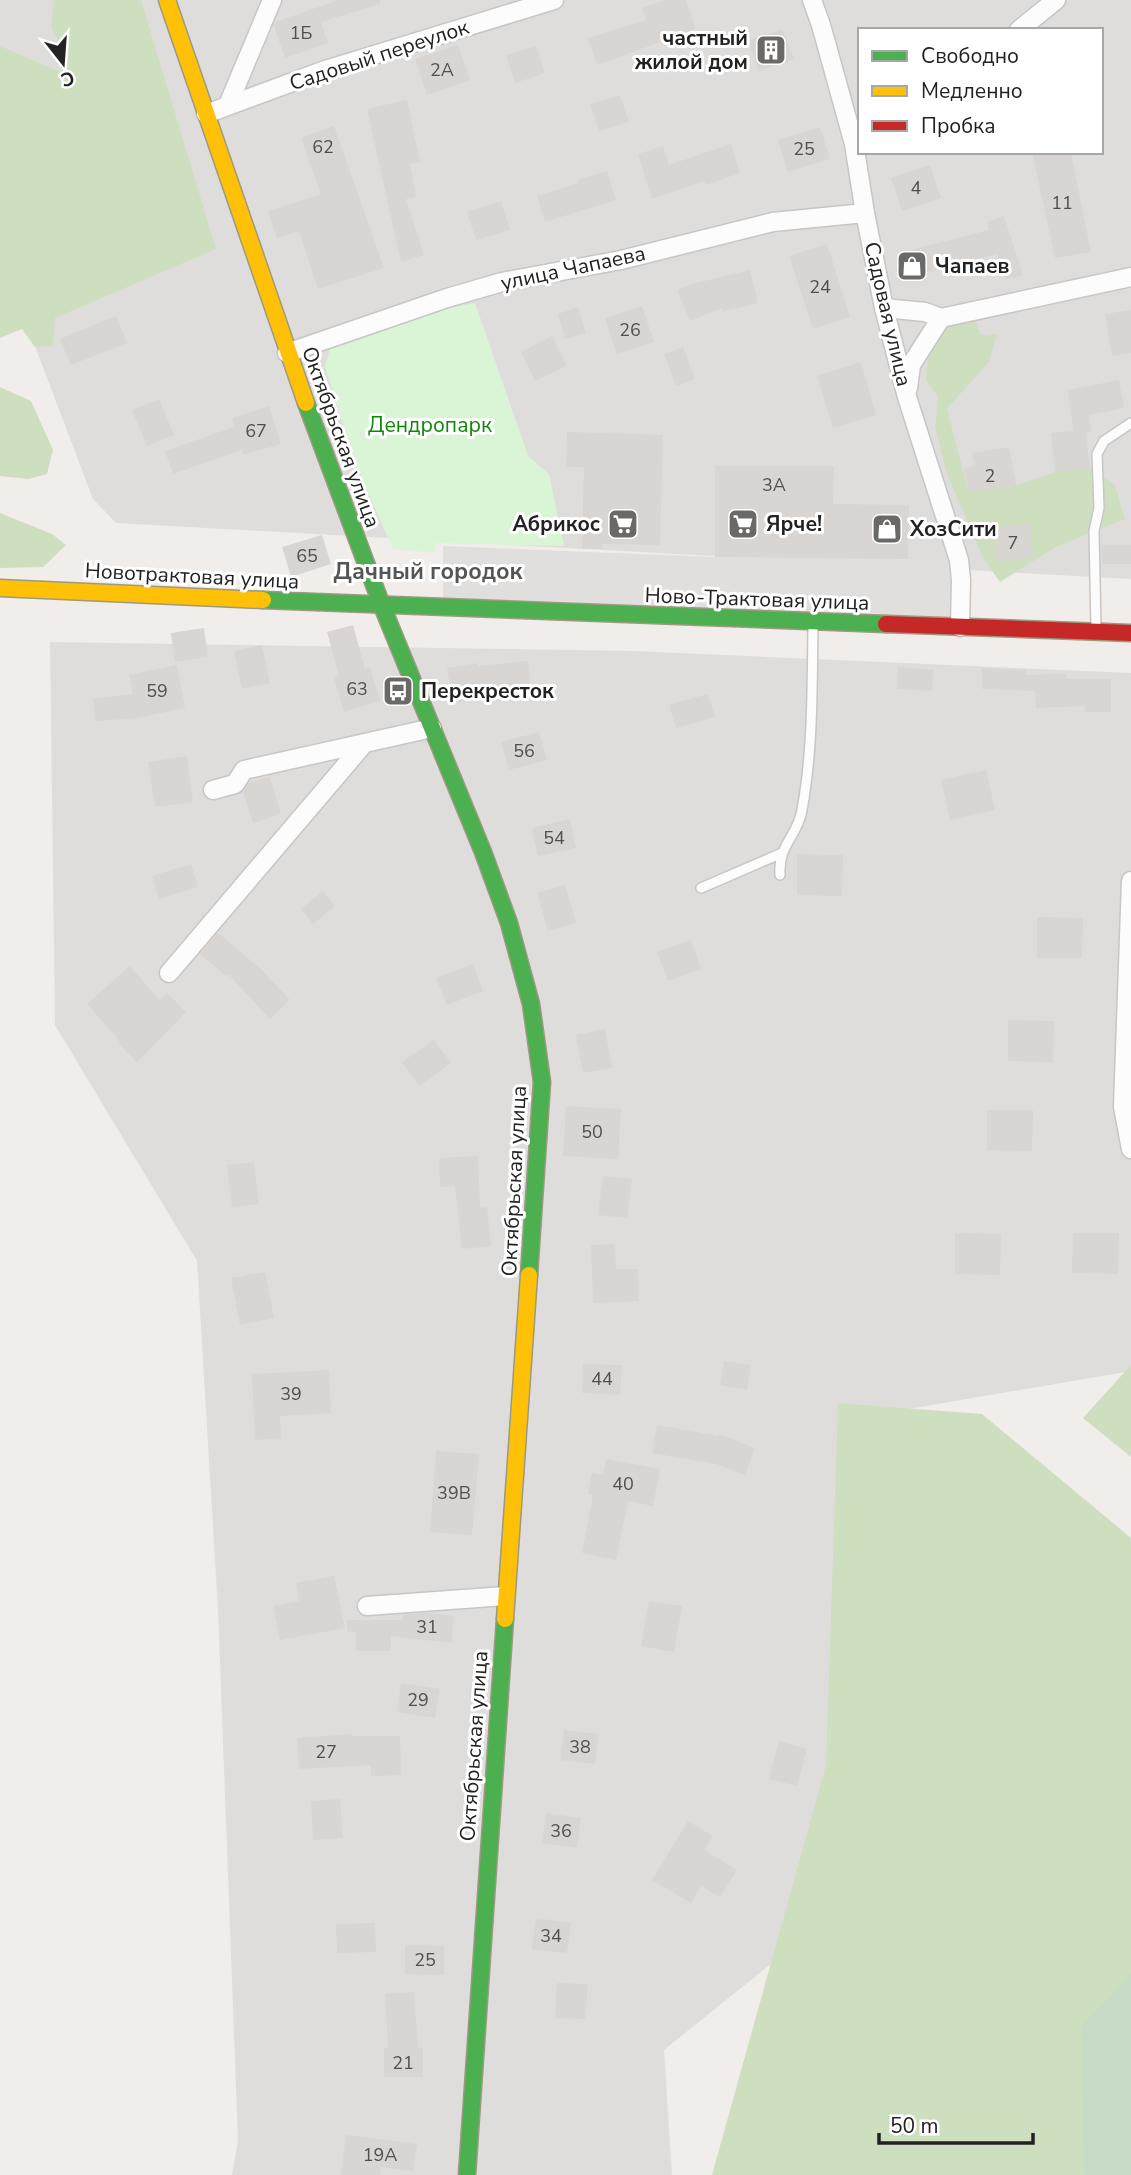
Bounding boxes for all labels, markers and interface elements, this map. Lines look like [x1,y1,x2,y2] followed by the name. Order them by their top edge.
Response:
[286,13,473,97] street label: Садовый переулок
[290,21,312,45] house number: 1Б
[634,24,748,76] place label: частный жилой дом
[28,28,98,98] north arrow
[858,28,1103,154] legend
[754,33,788,67] building icon: частный жилой дом
[921,42,1019,70] text: Свободно
[430,58,454,82] house number: 2А
[58,64,78,93] text: С
[921,77,1023,105] text: Медленно
[921,112,995,140] text: Пробка
[312,135,334,159] house number: 62
[793,137,815,161] house number: 25
[911,176,922,200] house number: 4
[1051,191,1073,215] house number: 11
[498,239,648,297] street label: улица Чапаева
[858,239,918,389] street label: Садовая улица
[895,249,929,283] shop icon: Чапаев
[935,252,1010,280] place label: Чапаев
[809,275,831,299] house number: 24
[619,318,641,342] house number: 26
[295,342,387,532] street label: Октябрьская улица
[368,411,493,439] park label: Дендропарк
[245,419,267,443] house number: 67
[985,464,995,488] house number: 2
[762,473,786,497] house number: 3А
[606,507,640,541] supermarket icon: Абрикос
[726,507,760,541] supermarket icon: Ярче!
[512,510,600,538] place label: Абрикос
[766,510,822,538] place label: Ярче!
[870,512,904,546] shop icon: ХозСити
[909,515,997,543] place label: ХозСити
[1008,531,1018,555] house number: 7
[296,544,318,568] house number: 65
[84,556,300,596] street label: Новотрактовая улица
[334,556,523,587] district label: Дачный городок
[644,581,870,617] street label: Ново-Трактовая улица
[381,674,415,708] bus stop icon: Перекресток
[346,677,368,701] house number: 63
[421,677,554,705] place label: Перекресток
[146,679,168,703] house number: 59
[513,739,535,763] house number: 56
[543,826,565,850] house number: 54
[495,1085,533,1277] street label: Октябрьская улица
[581,1120,603,1144] house number: 50
[591,1367,613,1391] house number: 44
[280,1382,302,1406] house number: 39
[612,1472,634,1496] house number: 40
[437,1481,471,1505] house number: 39В
[416,1615,438,1639] house number: 31
[453,1650,495,1842] street label: Октябрьская улица
[407,1688,429,1712] house number: 29
[569,1735,591,1759] house number: 38
[315,1740,337,1764] house number: 27
[550,1819,572,1843] house number: 36
[540,1924,562,1948] house number: 34
[414,1948,436,1972] house number: 25
[392,2051,414,2075] house number: 21
[879,2102,1033,2146] scale bar
[890,2112,939,2140] text: 50 m
[363,2143,397,2167] house number: 19А

